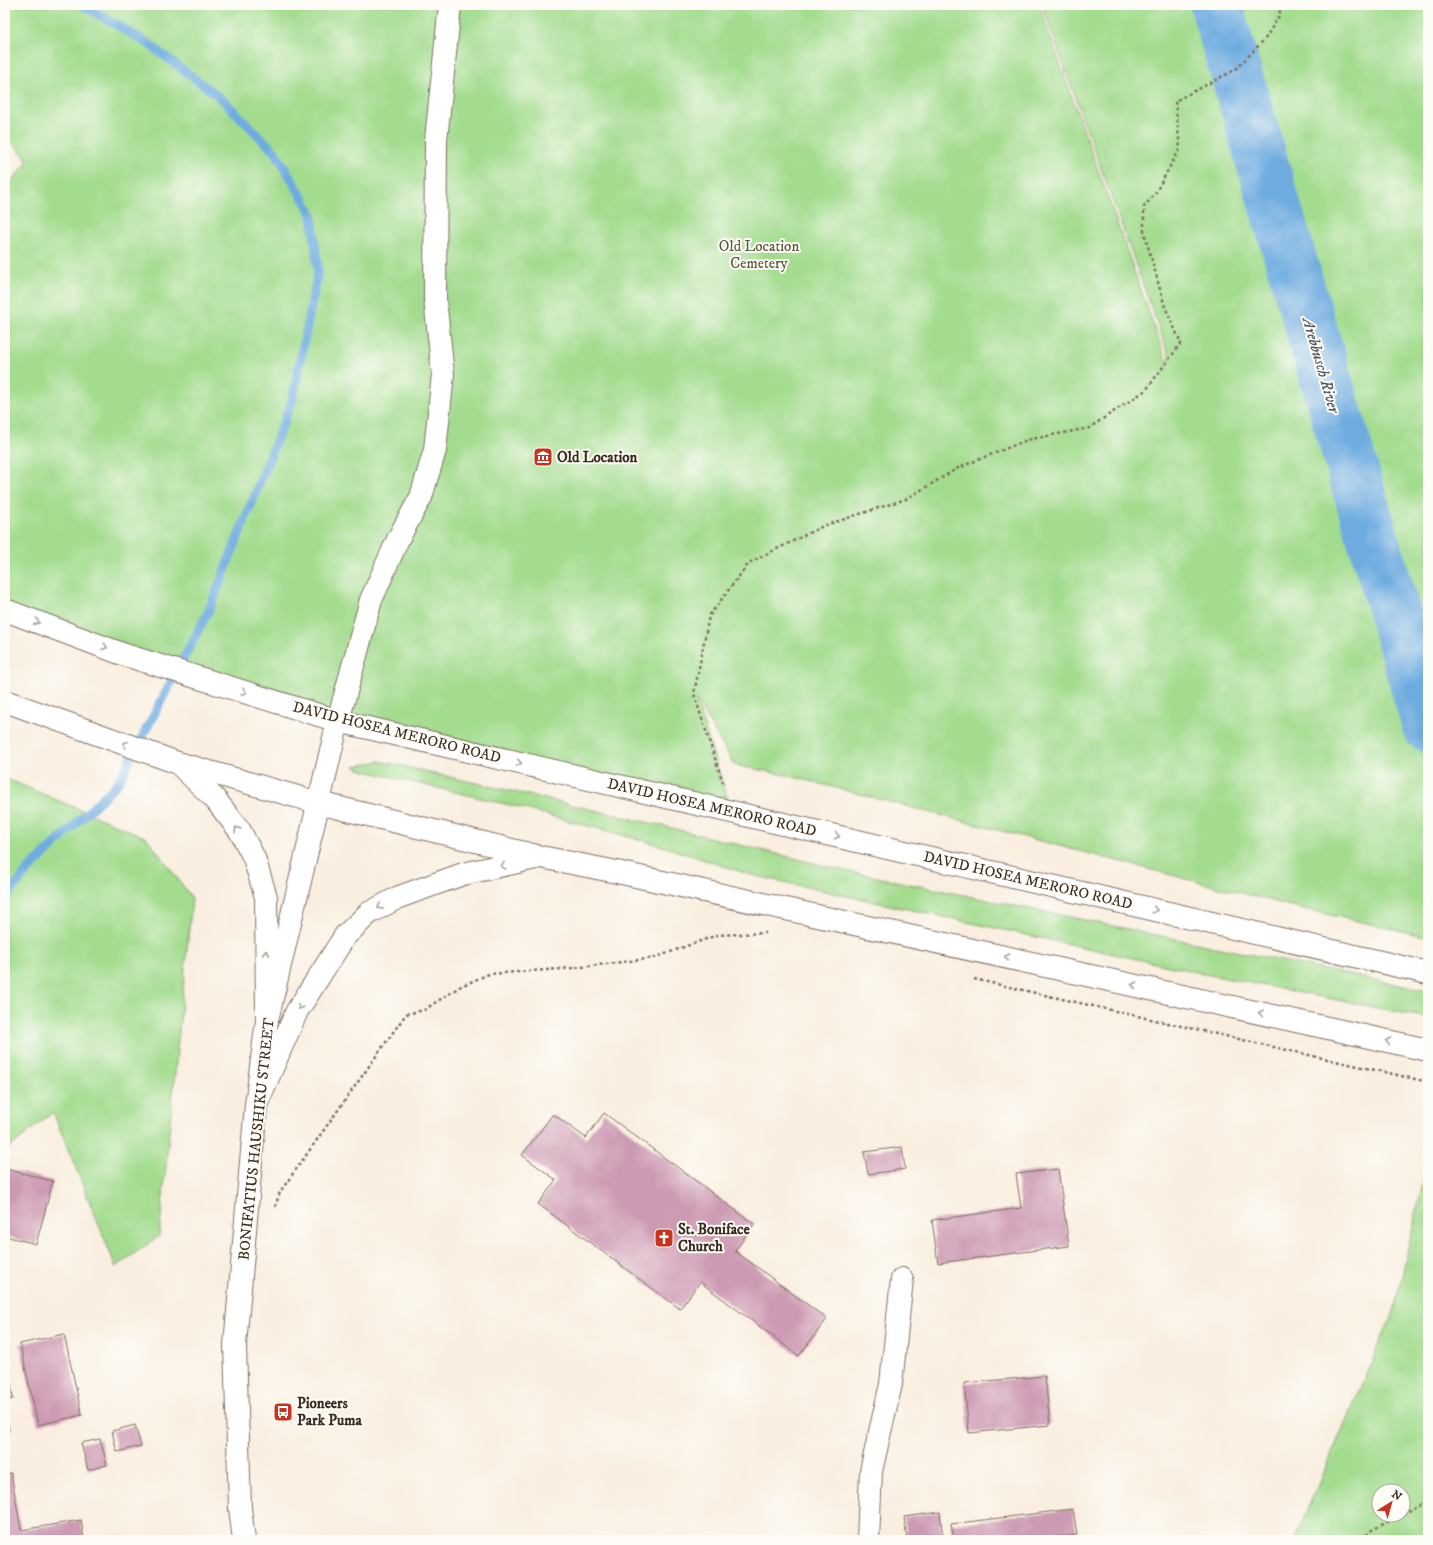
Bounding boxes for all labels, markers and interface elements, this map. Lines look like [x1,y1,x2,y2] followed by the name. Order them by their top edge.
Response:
[719,237,799,273] park label: Old Location Cemetery
[1297,313,1345,417] water label: Arebbusch River
[532,446,554,468] museum icon: Old Location
[557,448,638,467] place label: Old Location
[33,618,40,626] one-way arrow
[102,643,109,651] one-way arrow
[241,687,248,696] one-way arrow
[291,697,503,768] street label: DAVID HOSEA MERORO ROAD
[122,741,129,749] one-way arrow
[516,758,523,766] one-way arrow
[606,774,818,841] street label: DAVID HOSEA MERORO ROAD
[235,826,242,833] one-way arrow
[833,831,840,840] one-way arrow
[922,847,1134,914] street label: DAVID HOSEA MERORO ROAD
[499,861,506,869] one-way arrow
[377,903,384,910] one-way arrow
[1151,905,1158,913] one-way arrow
[262,950,271,956] one-way arrow
[1004,954,1010,962] one-way arrow
[1131,982,1137,990] one-way arrow
[297,1003,304,1010] one-way arrow
[1258,1010,1264,1018] one-way arrow
[234,1016,279,1261] street label: BONIFATIUS HAUSHIKU STREET
[1385,1038,1391,1046] one-way arrow
[678,1220,751,1256] place label: St. Boniface Church
[653,1227,675,1249] church icon: St. Boniface Church
[297,1394,362,1430] place label: Pioneers Park Puma
[272,1401,294,1423] bus stop icon: Pioneers Park Puma
[1371,1483,1411,1523] north arrow
[1389,1488,1404,1504] text: N

